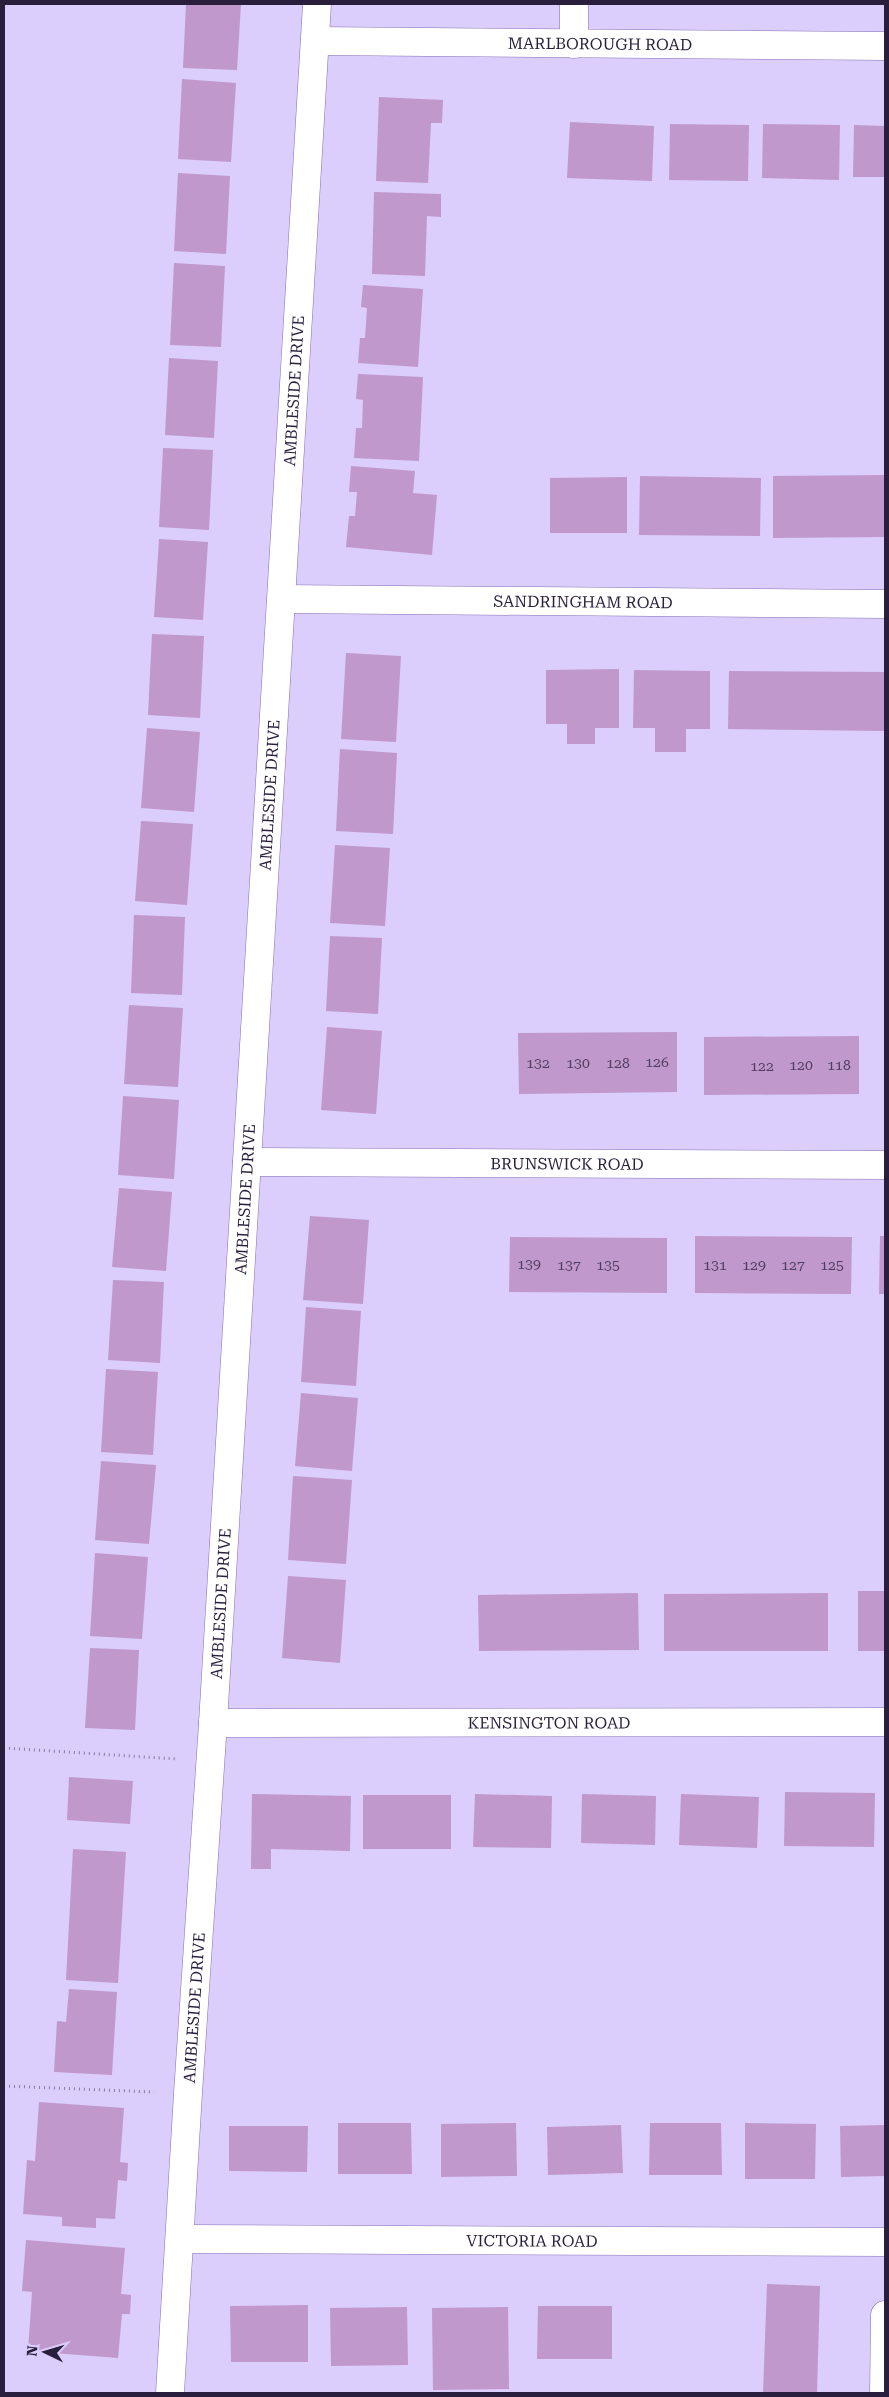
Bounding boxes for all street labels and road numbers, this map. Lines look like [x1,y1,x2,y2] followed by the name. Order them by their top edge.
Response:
[508,34,692,54] street label: MARLBOROUGH ROAD
[280,315,308,467] street label: AMBLESIDE DRIVE
[493,592,673,612] street label: SANDRINGHAM ROAD
[256,719,284,871] street label: AMBLESIDE DRIVE
[231,1123,259,1275] street label: AMBLESIDE DRIVE
[490,1154,644,1174] street label: BRUNSWICK ROAD
[207,1528,235,1680] street label: AMBLESIDE DRIVE
[468,1713,630,1733] street label: KENSINGTON ROAD
[180,1932,209,2084] street label: AMBLESIDE DRIVE
[466,2231,598,2251] street label: VICTORIA ROAD

